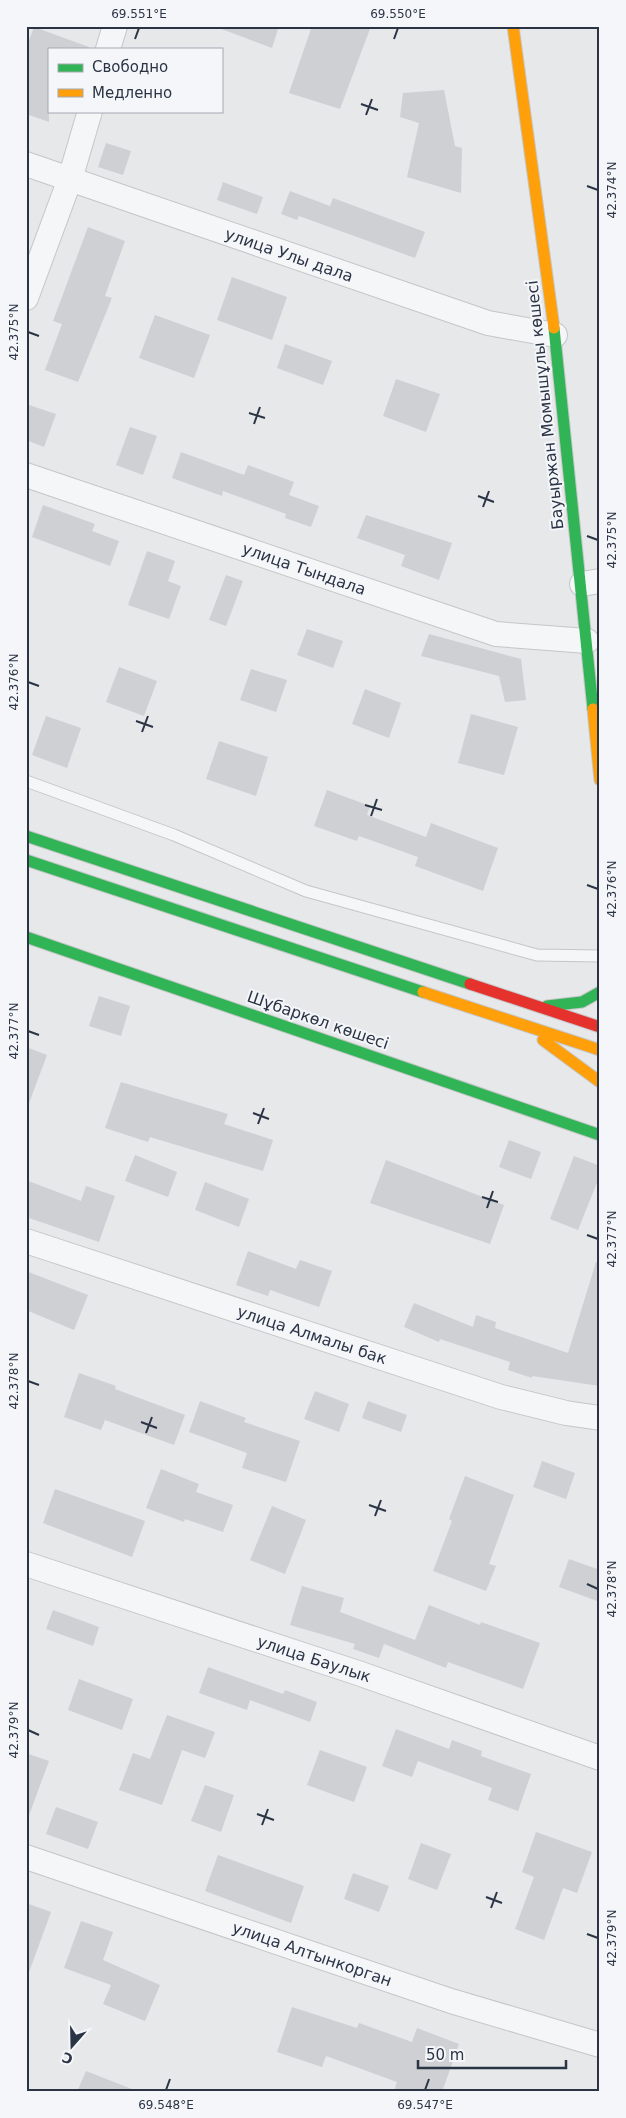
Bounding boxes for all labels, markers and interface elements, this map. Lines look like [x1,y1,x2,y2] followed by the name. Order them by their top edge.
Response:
[111,7,167,21] text: 69.551°E
[370,7,426,21] text: 69.550°E
[48,48,222,112] legend
[92,58,168,76] text: Свободно
[92,84,172,102] text: Медленно
[605,162,619,218] text: 42.374°N
[222,224,356,286] street label: улица Улы дала
[522,280,568,530] street label: Бауыржан Момышұлы көшесі
[7,304,21,360] text: 42.375°N
[605,512,619,568] text: 42.375°N
[240,539,368,599] street label: улица Тындала
[7,654,21,710] text: 42.376°N
[605,861,619,917] text: 42.376°N
[245,987,391,1053] street label: Шұбаркөл көшесі
[7,1003,21,1059] text: 42.377°N
[605,1211,619,1267] text: 42.377°N
[235,1302,390,1368] street label: улица Алмалы бак
[7,1353,21,1409] text: 42.378°N
[605,1561,619,1617] text: 42.378°N
[255,1632,374,1686] street label: улица Баулык
[7,1702,21,1758] text: 42.379°N
[605,1910,619,1966] text: 42.379°N
[230,1918,394,1990] street label: улица Алтынкорган
[48,2020,98,2070] north arrow
[418,2038,566,2070] scale bar
[426,2046,464,2064] text: 50 m
[60,2049,75,2067] text: С
[138,2098,194,2112] text: 69.548°E
[397,2098,453,2112] text: 69.547°E

